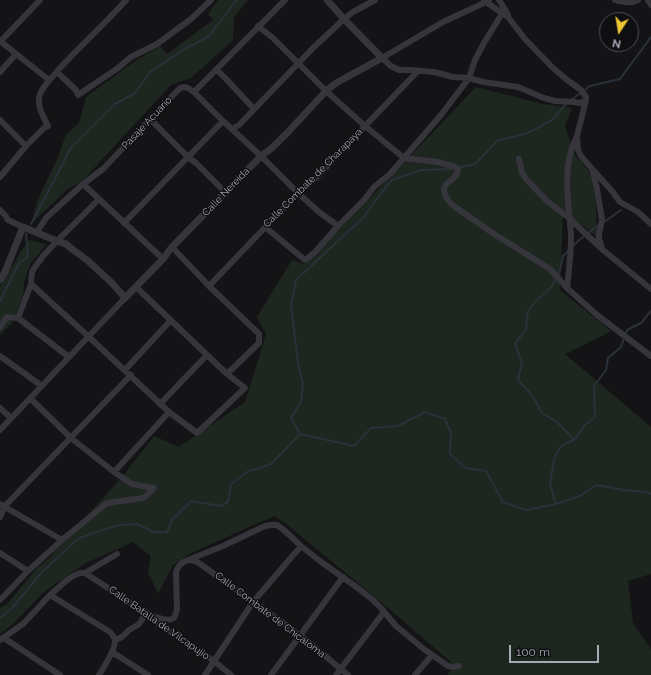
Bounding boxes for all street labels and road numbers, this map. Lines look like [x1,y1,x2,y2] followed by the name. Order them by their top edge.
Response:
[120,94,174,152] street label: Pasaje Acuario
[261,126,365,230] street label: Calle Combate de Charapaya
[200,165,252,219] street label: Calle Nereida
[212,570,328,660] street label: Calle Combate de Chicaloma
[106,584,212,662] street label: Calle Batalla de Vilcapujio

